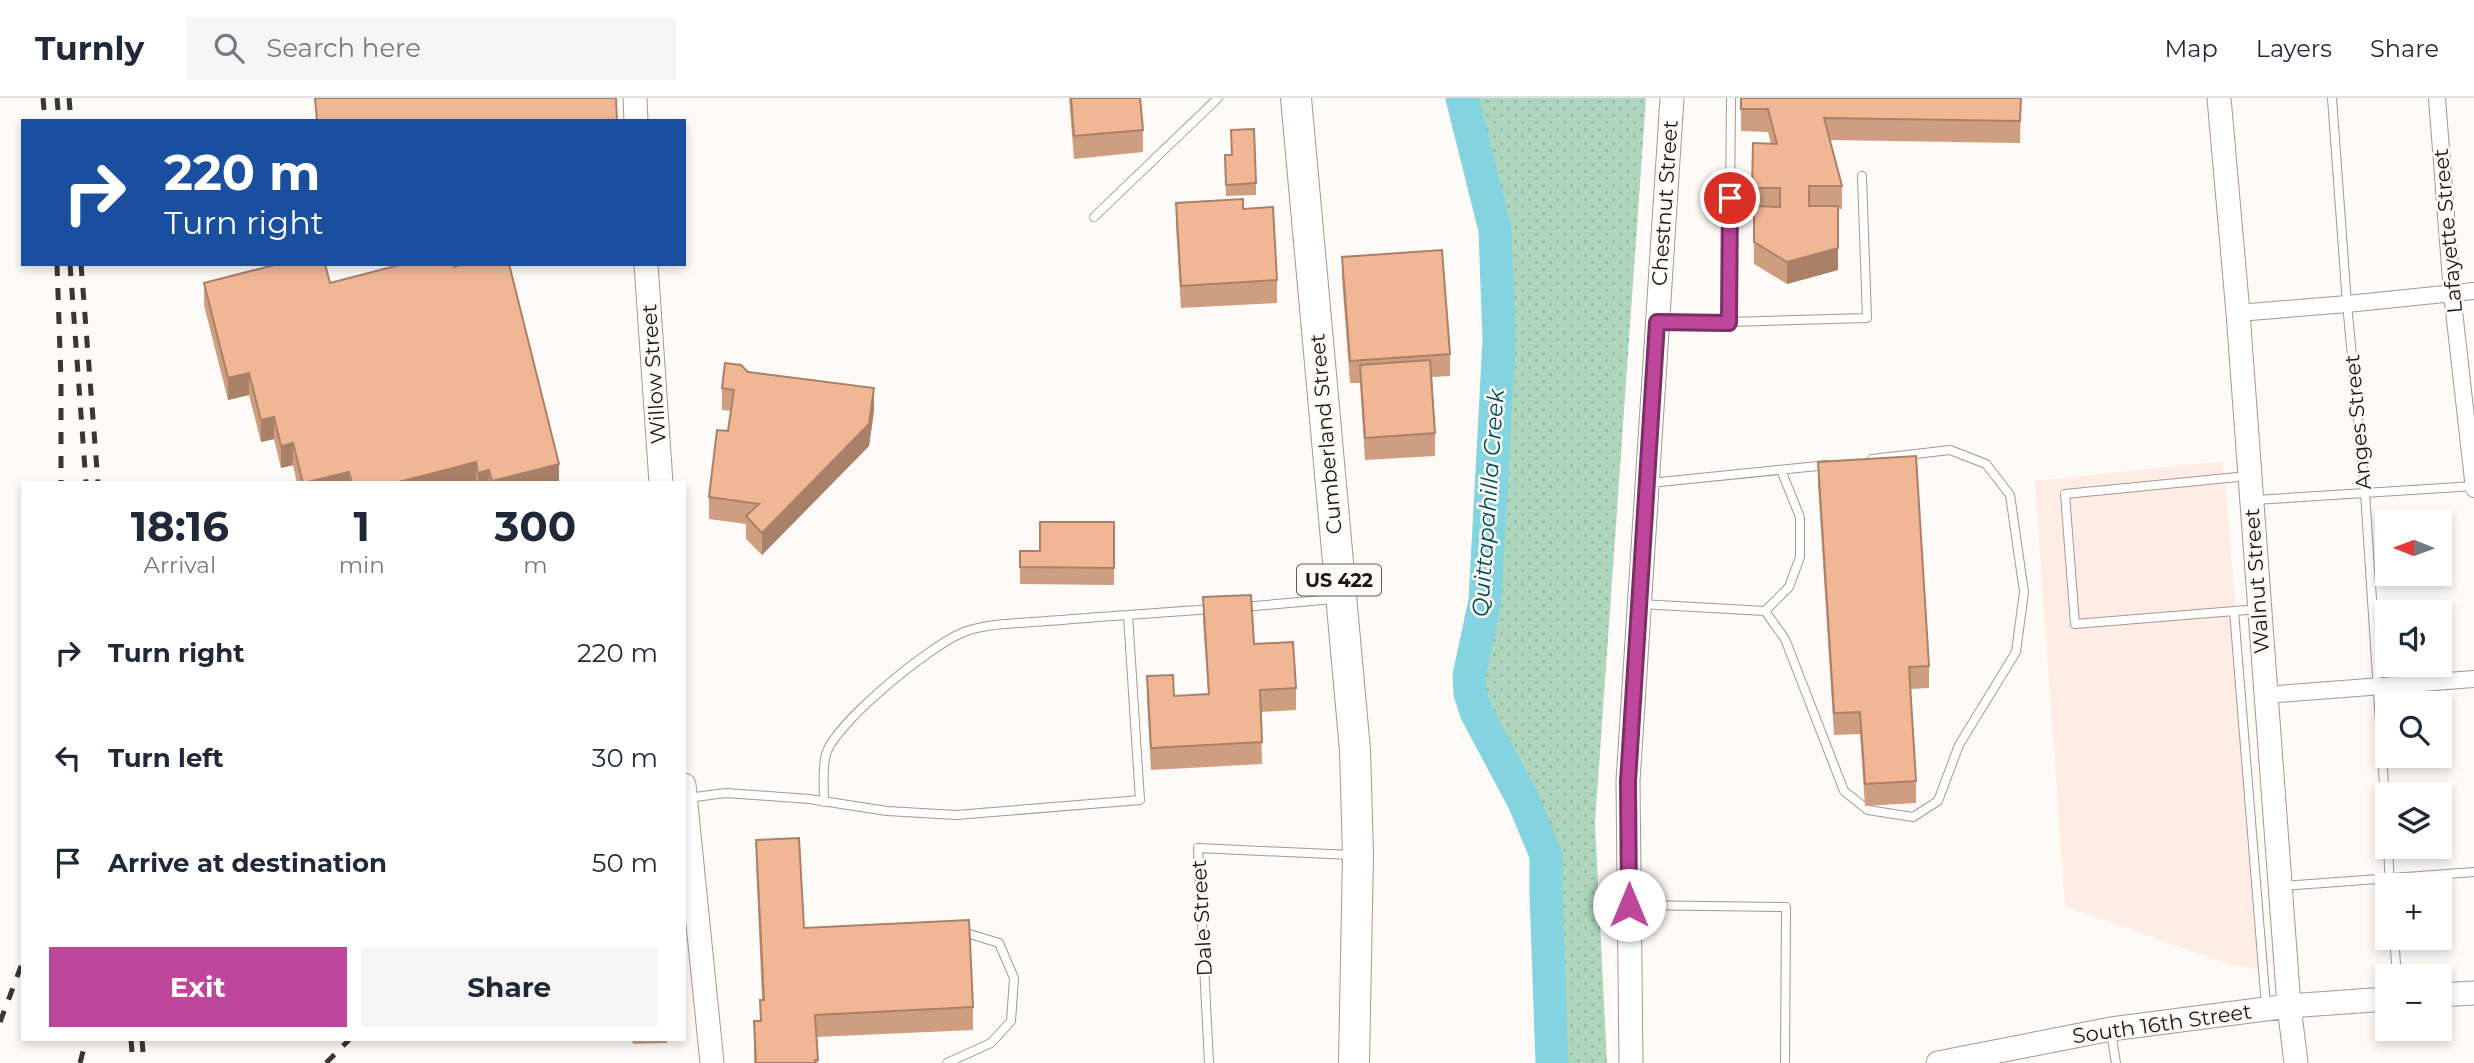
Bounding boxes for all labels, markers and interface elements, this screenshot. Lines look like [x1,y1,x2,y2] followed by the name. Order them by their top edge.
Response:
[186,17,676,80] search box
[35,28,144,68] text: Turnly
[210,29,248,67] icon: search
[266,32,421,64] text: Search here
[2164,34,2218,63] text: Map
[2256,34,2332,63] text: Layers
[2370,34,2439,63] text: Share
[1646,119,1683,287] street label: Chestnut Street
[164,143,320,202] text: 220 m
[49,147,140,238] icon: right
[2428,148,2467,315] street label: Lafayette Street
[1700,168,1760,228] pin
[1711,179,1749,217] icon: arrive
[164,203,324,242] text: Turn right
[636,303,671,445] street label: Willow Street
[1304,333,1347,536] street label: Cumberland Street
[2339,353,2376,491] street label: Anges Street
[1466,387,1510,618] water label: Quittapahilla Creek
[131,500,229,552] text: 18:16
[353,500,370,552] text: 1
[494,500,576,552] text: 300
[2239,507,2274,655] street label: Walnut Street
[2375,509,2452,586] north arrow
[2375,509,2452,1041] map controls
[144,551,216,579] text: Arrival
[339,551,385,579] text: min
[523,551,548,579] text: m
[1297,565,1381,596] road number: US 422
[2375,600,2452,677] button: sound
[49,634,87,672] icon: right
[108,637,244,669] text: Turn right
[577,637,658,669] text: 220 m
[2375,691,2452,768] button: search
[49,739,87,777] icon: left
[108,742,224,774] text: Turn left
[592,742,658,774] text: 30 m
[2375,782,2452,859] button: layers
[49,844,87,882] icon: arrive
[108,847,387,879] text: Arrive at destination
[592,847,658,879] text: 50 m
[1186,859,1217,977] street label: Dale Street
[1592,868,1666,942] position arrow
[2375,873,2452,950] button: +
[49,947,347,1027] button: Exit
[361,947,658,1027] button: Share
[2375,964,2452,1041] button: −
[2071,999,2253,1048] street label: South 16th Street

